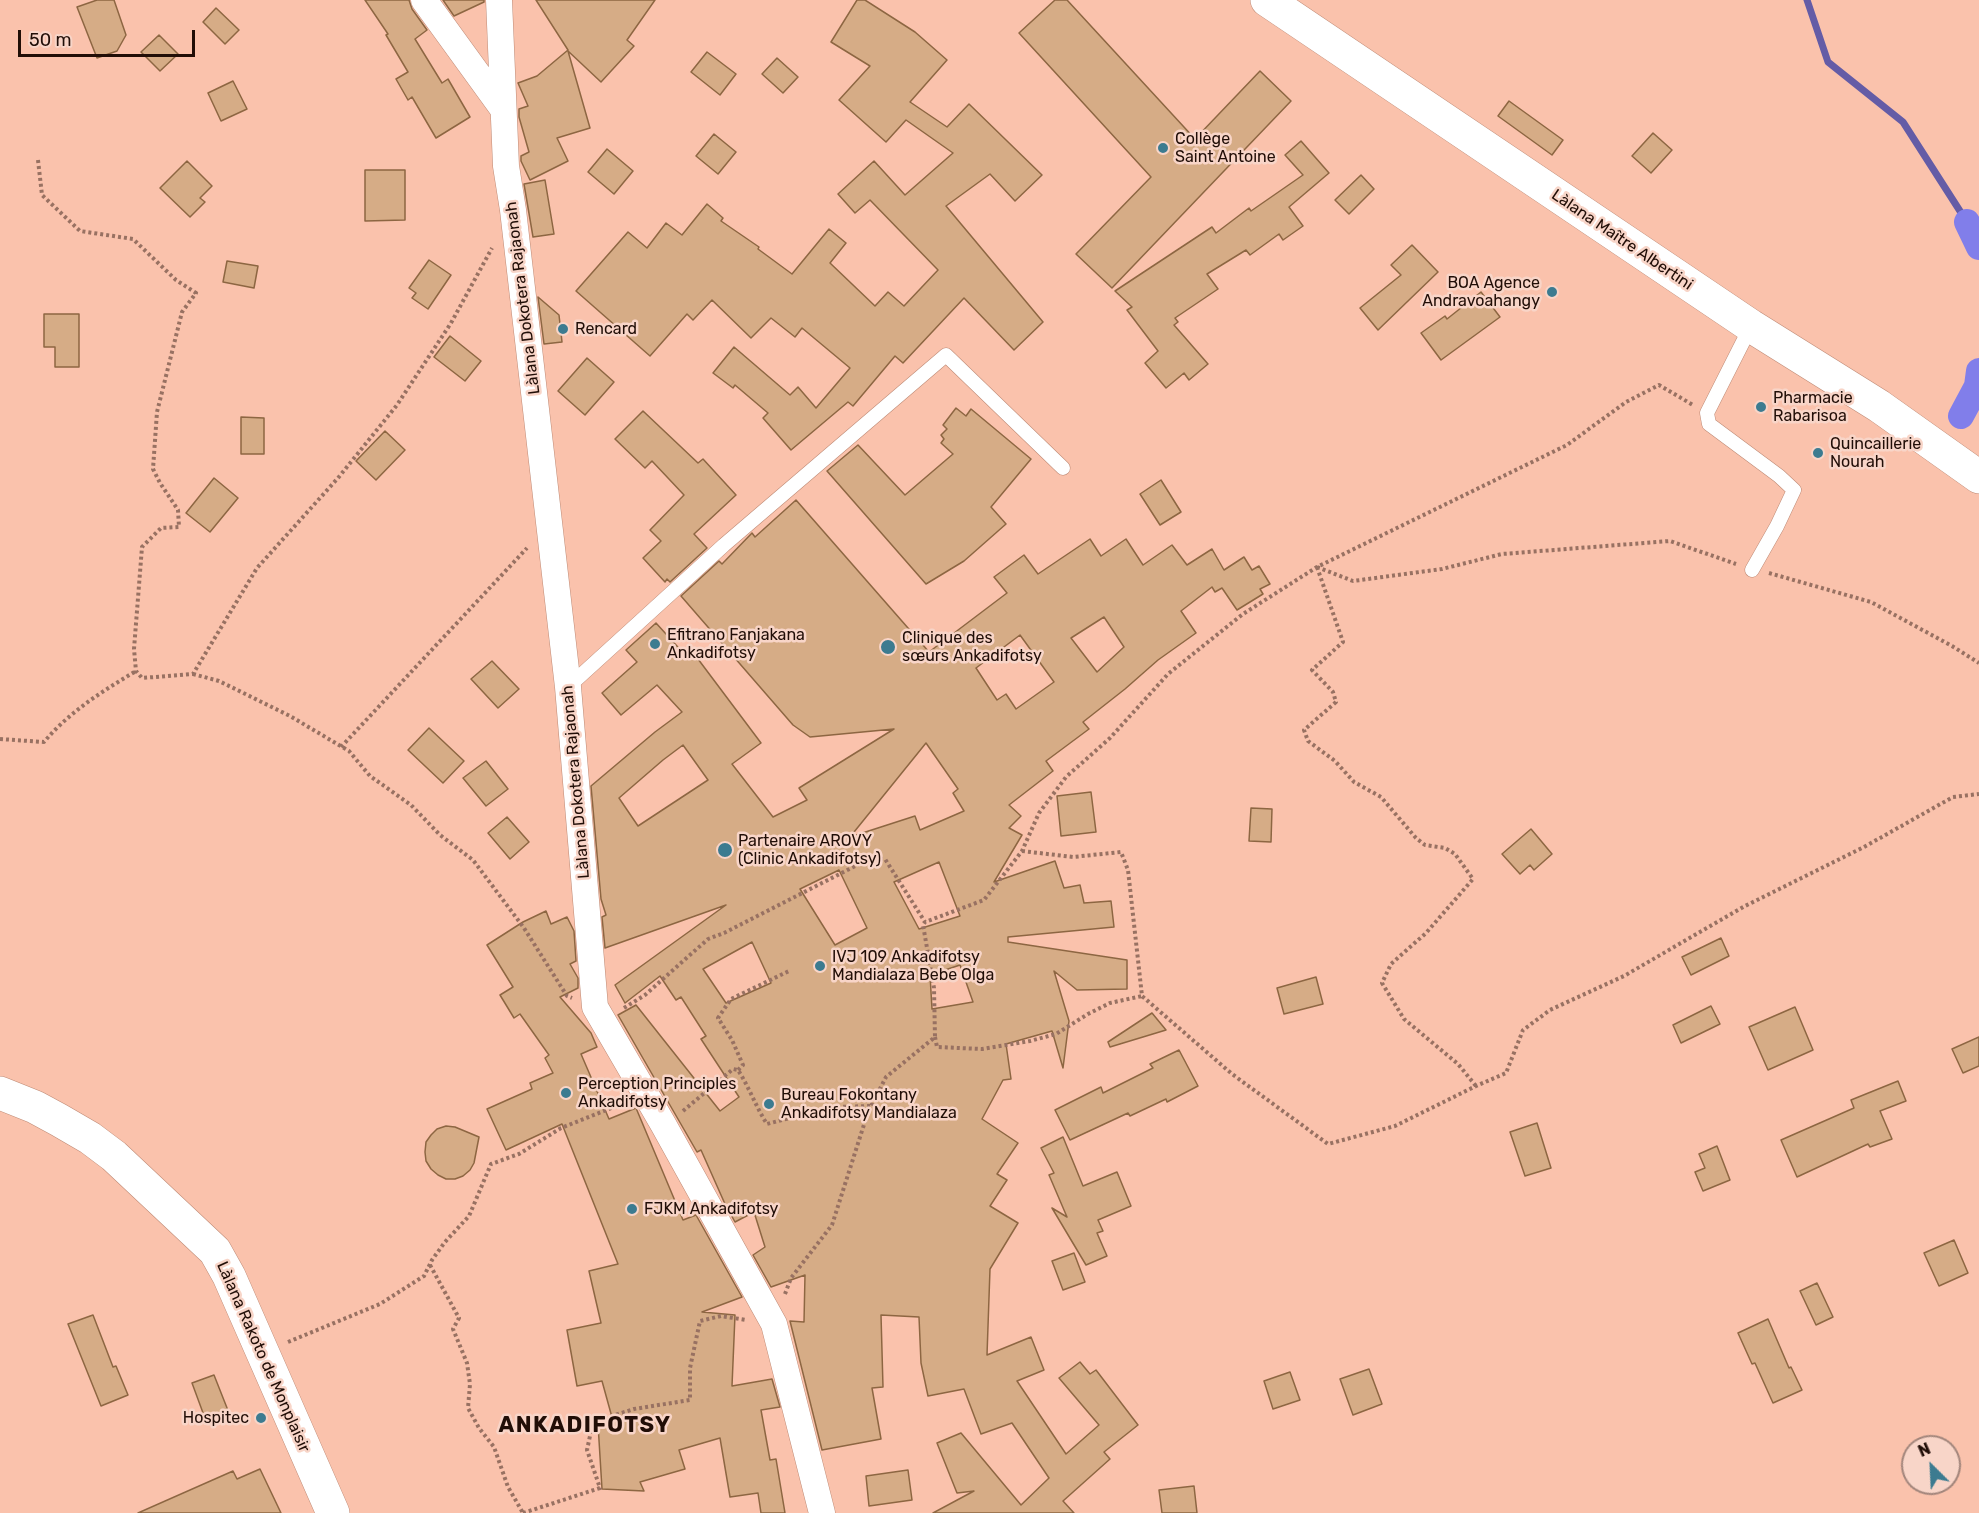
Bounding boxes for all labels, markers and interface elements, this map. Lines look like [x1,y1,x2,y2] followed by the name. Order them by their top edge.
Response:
[21,18,198,56] scale bar
[29,29,72,51] text: 50 m
[1175,129,1276,167] place label: Collège Saint Antoine
[1156,141,1170,155] marker: Collège Saint Antoine
[1548,186,1696,294] street label: Làlana Maître Albertini
[502,201,544,395] street label: Làlana Dokotera Rajaonah
[1422,273,1540,311] place label: BOA Agence Andravoahangy
[1545,285,1559,299] marker: BOA Agence Andravoahangy
[575,319,637,339] place label: Rencard
[556,322,570,336] marker: Rencard
[1773,388,1853,426] place label: Pharmacie Rabarisoa
[1754,400,1768,414] marker: Pharmacie Rabarisoa
[1830,434,1921,472] place label: Quincaillerie Nourah
[1811,446,1825,460] marker: Quincaillerie Nourah
[667,625,805,663] place label: Efitrano Fanjakana Ankadifotsy
[902,628,1042,666] place label: Clinique des sœurs Ankadifotsy
[648,637,662,651] marker: Efitrano Fanjakana Ankadifotsy
[879,638,897,656] marker: Clinique des sœurs Ankadifotsy
[558,685,594,879] street label: Làlana Dokotera Rajaonah
[738,831,881,869] place label: Partenaire AROVY (Clinic Ankadifotsy)
[716,841,734,859] marker: Partenaire AROVY (Clinic Ankadifotsy)
[832,947,994,985] place label: IVJ 109 Ankadifotsy Mandialaza Bebe Olga
[813,959,827,973] marker: IVJ 109 Ankadifotsy Mandialaza Bebe Olga
[578,1074,736,1112] place label: Perception Principles Ankadifotsy
[781,1085,957,1123] place label: Bureau Fokontany Ankadifotsy Mandialaza
[559,1086,573,1100] marker: Perception Principles Ankadifotsy
[762,1097,776,1111] marker: Bureau Fokontany Ankadifotsy Mandialaza
[644,1199,778,1219] place label: FJKM Ankadifotsy
[625,1202,639,1216] marker: FJKM Ankadifotsy
[212,1259,314,1455] street label: Làlana Rakoto de Monplaisir
[183,1408,249,1428] place label: Hospitec
[254,1411,268,1425] marker: Hospitec
[499,1413,671,1439] district label: ANKADIFOTSY
[1901,1435,1961,1495] north arrow
[1915,1439,1933,1461] text: N

